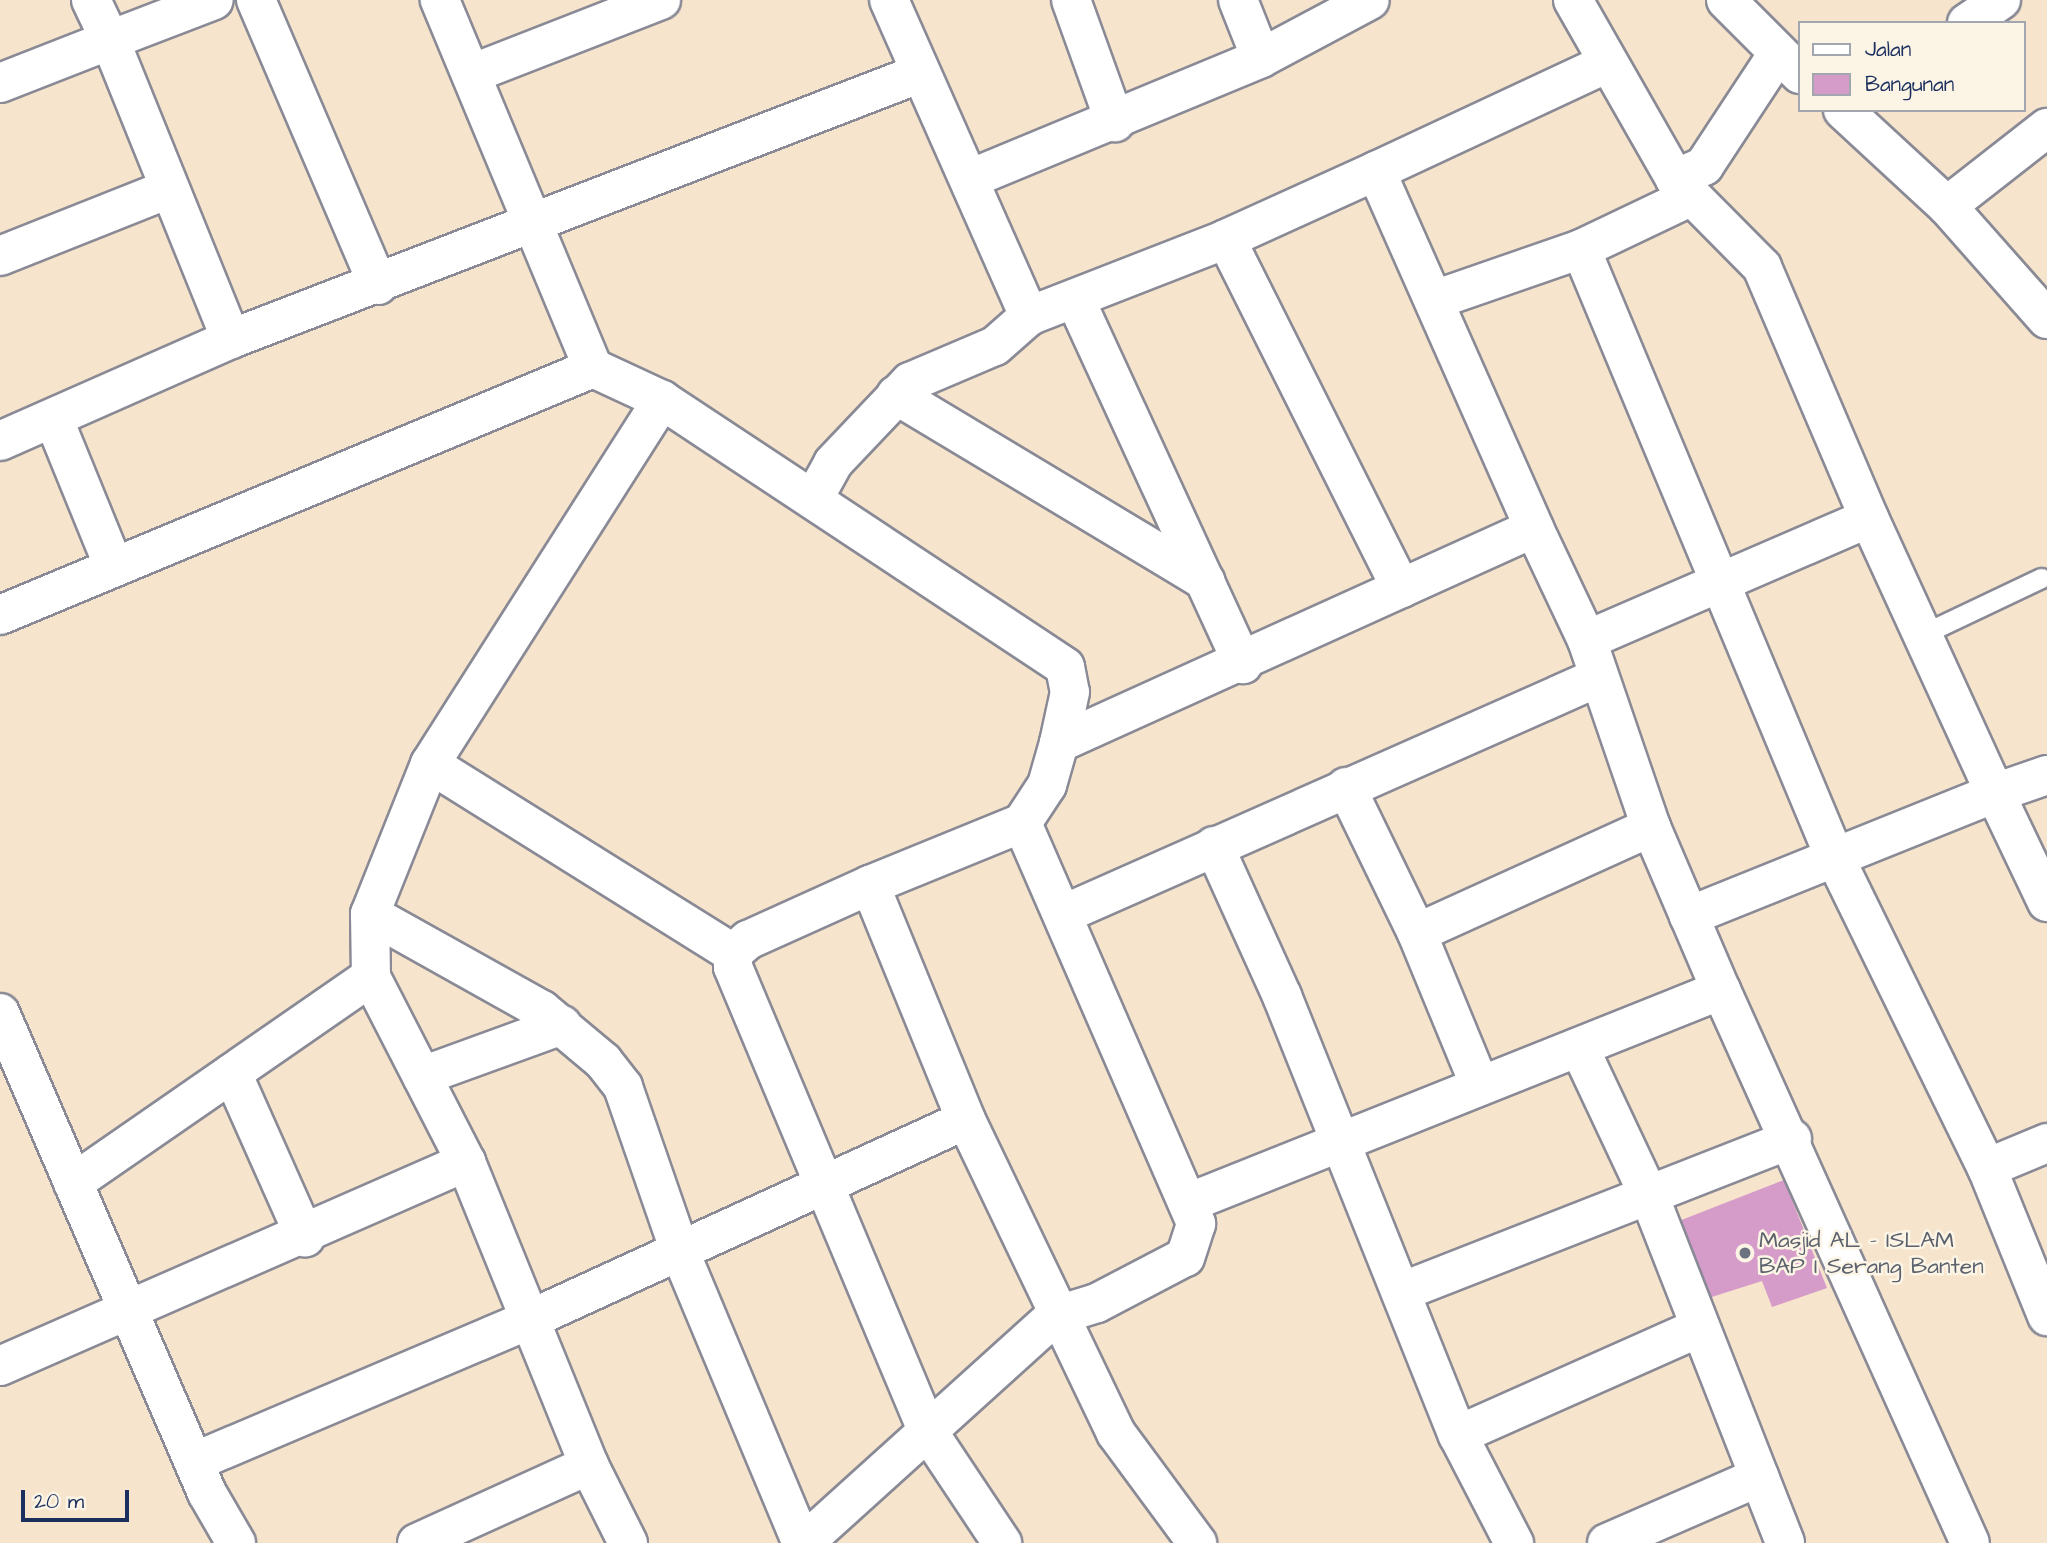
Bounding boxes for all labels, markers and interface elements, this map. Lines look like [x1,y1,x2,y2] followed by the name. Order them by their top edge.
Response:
[1798,21,2026,112] legend
[1865,35,1911,64] text: Jalan
[1865,70,1954,99] text: Bangunan
[1759,1226,1984,1280] place label: Masjid AL - ISLAM BAP I Serang Banten
[1737,1245,1753,1261] marker: Masjid AL - ISLAM BAP I Serang Banten
[24,1476,133,1520] scale bar
[34,1487,84,1516] text: 20 m

